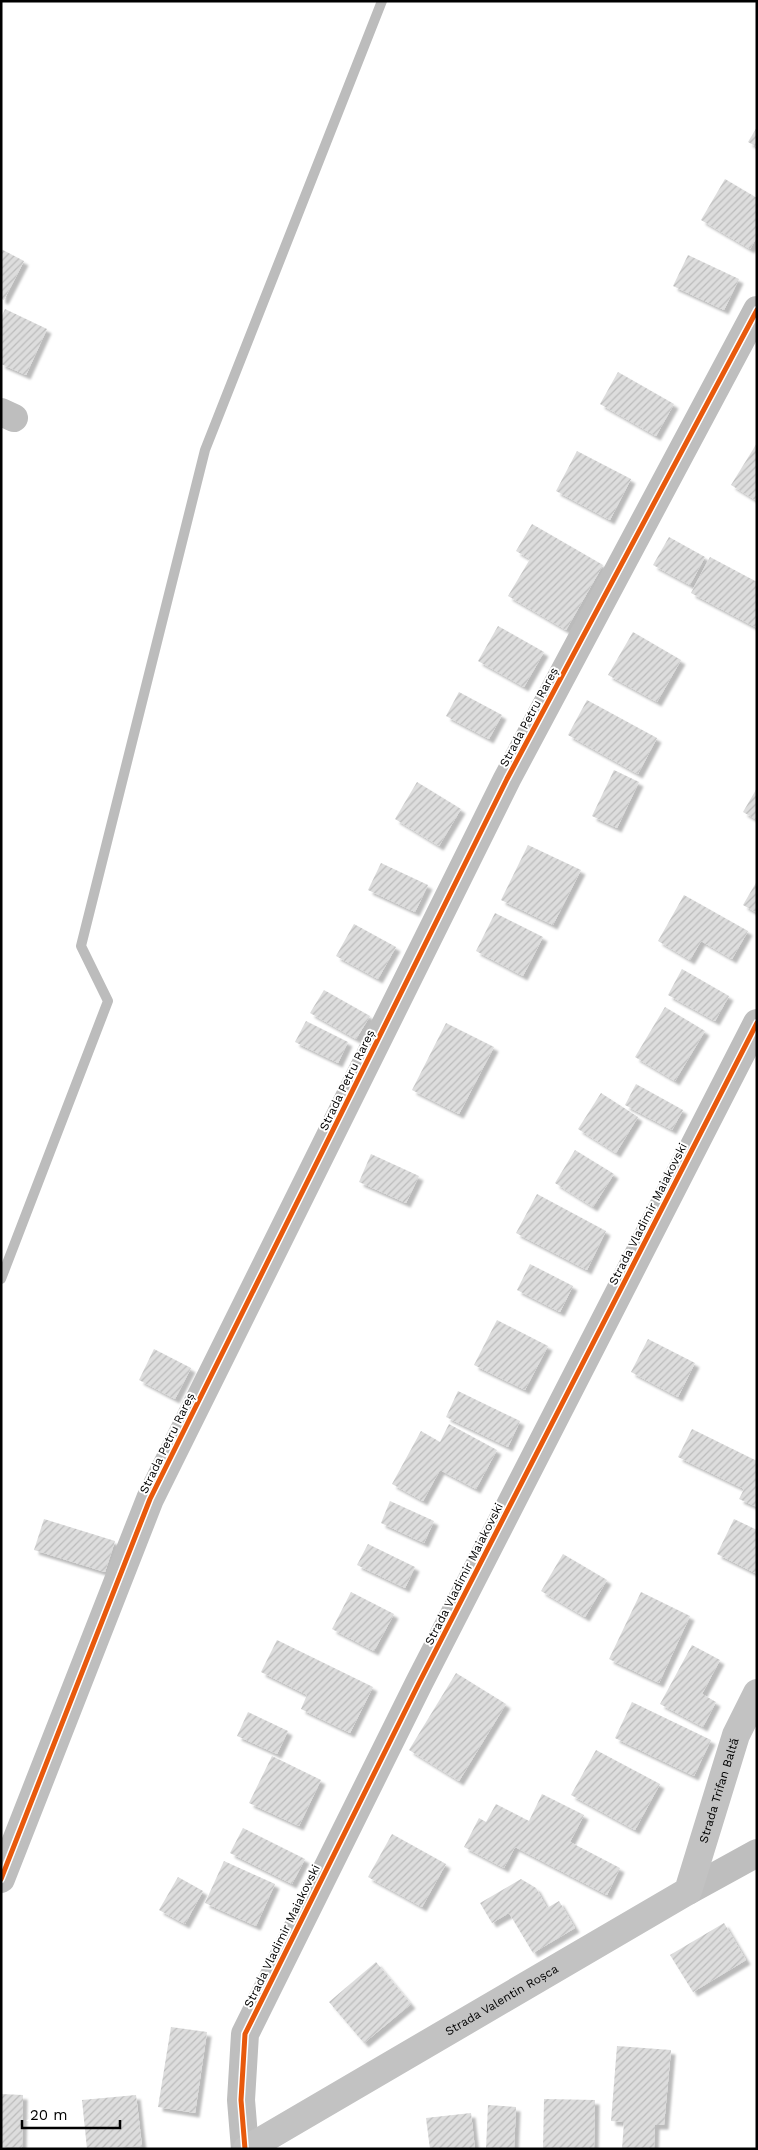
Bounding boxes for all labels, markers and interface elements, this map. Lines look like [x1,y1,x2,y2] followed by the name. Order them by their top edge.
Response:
[497,665,561,769] street label: Strada Petru Rareș
[316,1027,378,1133] street label: Strada Petru Rareș
[606,1141,690,1287] street label: Strada Vladimir Maiakovski
[136,1390,198,1496] street label: Strada Petru Rareș
[422,1501,506,1647] street label: Strada Vladimir Maiakovski
[696,1736,742,1845] street label: Strada Trifan Baltă
[241,1862,323,2010] street label: Strada Vladimir Maiakovski
[443,1961,561,2039] street label: Strada Valentin Roșca
[22,2098,120,2130] scale bar
[30,2106,68,2124] text: 20 m

